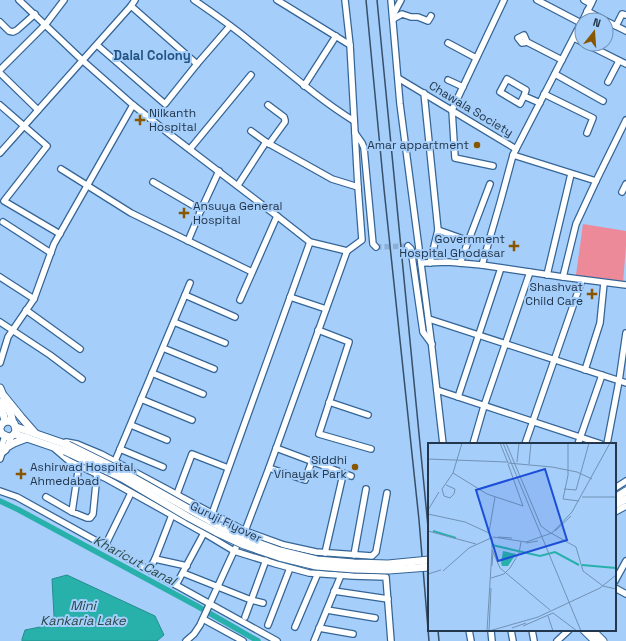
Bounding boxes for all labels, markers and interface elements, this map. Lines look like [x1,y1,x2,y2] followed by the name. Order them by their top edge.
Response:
[574,12,614,52] north arrow
[591,15,602,30] text: N
[113,47,191,64] district label: Dalal Colony
[426,77,516,141] street label: Chawala Society
[149,105,197,135] place label: Nilkanth Hospital
[134,114,146,126] marker: Nilkanth Hospital
[367,137,469,153] place label: Amar appartment
[472,140,482,150] marker: Amar appartment
[193,198,283,228] place label: Ansuya General Hospital
[178,207,190,219] marker: Ansuya General Hospital
[399,231,505,261] place label: Government Hospital Ghodasar
[508,240,520,252] marker: Government Hospital Ghodasar
[525,279,583,309] place label: Shashvat Child Care
[586,288,598,300] marker: Shashvat Child Care
[428,443,616,631] inset map
[274,452,348,482] place label: Siddhi Vinayak Park
[30,459,136,489] place label: Ashirwad Hospital, Ahmedabad
[350,462,360,472] marker: Siddhi Vinayak Park
[15,468,27,480] marker: Ashirwad Hospital, Ahmedabad
[187,498,265,546] street label: Guruji Flyover
[91,532,181,590] water label: Kharicut Canal
[40,597,127,629] water label: Mini Kankaria Lake

